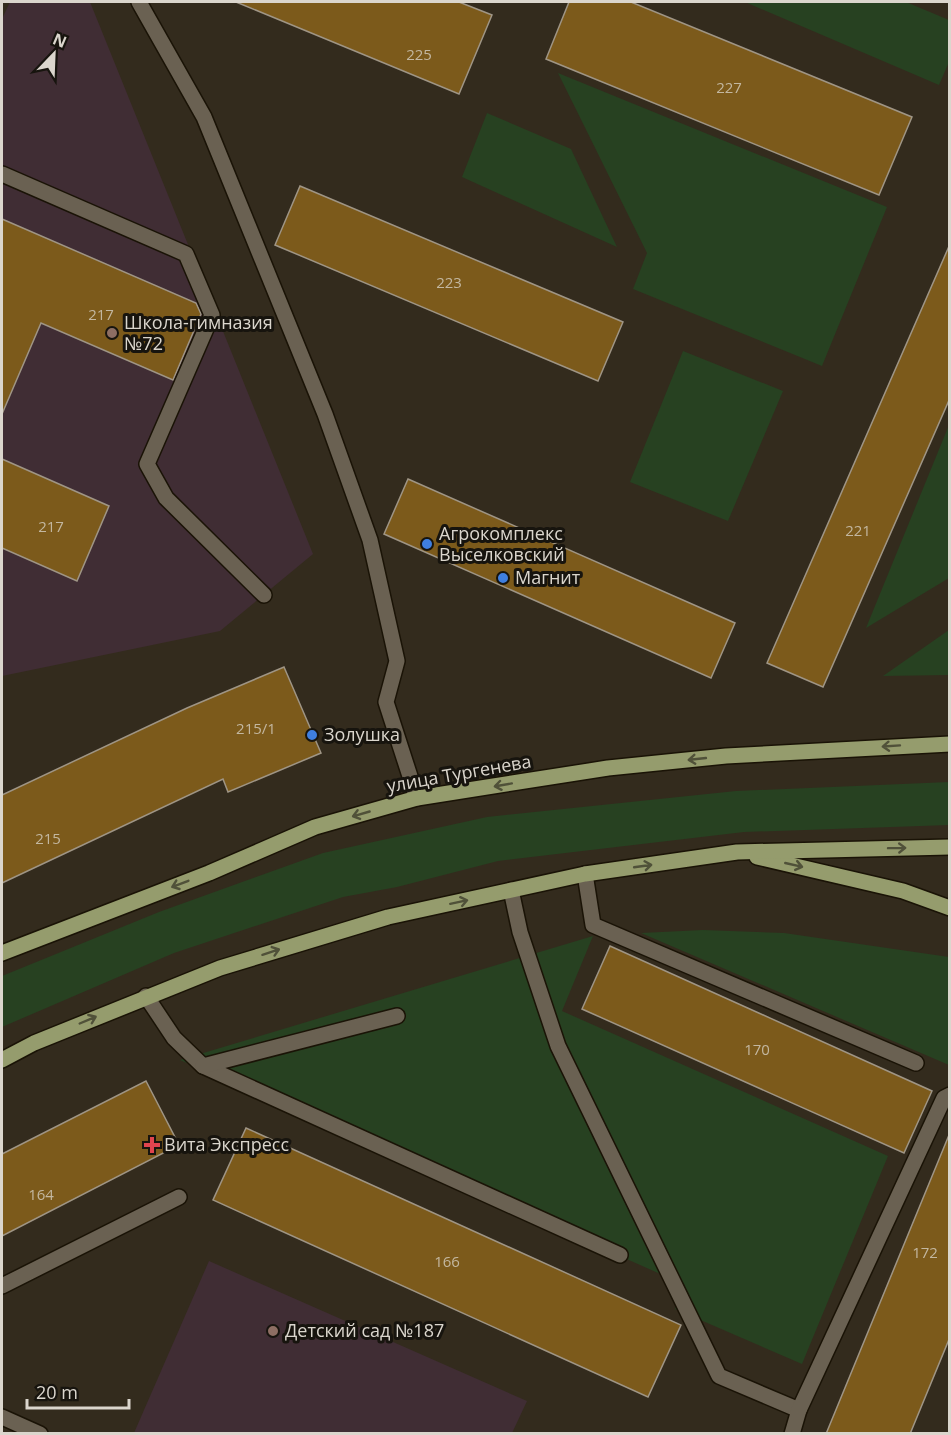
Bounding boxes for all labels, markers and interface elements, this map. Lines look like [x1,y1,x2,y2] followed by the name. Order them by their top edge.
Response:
[24,24,84,84] north arrow
[50,28,70,53] text: N
[406,44,432,64] house number: 225
[716,77,742,97] house number: 227
[436,272,462,292] house number: 223
[88,304,114,324] house number: 217
[124,310,273,355] place label: Школа-гимназия №72
[105,326,119,340] marker: Школа-гимназия №72
[38,516,64,536] house number: 217
[845,520,871,540] house number: 221
[439,521,565,566] place label: Агрокомплекс Выселковский
[420,537,434,551] marker: Агрокомплекс Выселковский
[515,565,581,589] place label: Магнит
[496,571,510,585] marker: Магнит
[236,718,276,738] house number: 215/1
[324,722,400,746] place label: Золушка
[305,728,319,742] marker: Золушка
[882,740,902,751] one-way arrow
[385,748,533,798] street label: улица Тургенева
[687,754,707,765] one-way arrow
[494,780,514,791] one-way arrow
[352,809,371,820] one-way arrow
[35,828,61,848] house number: 215
[886,842,906,854] one-way arrow
[632,860,652,871] one-way arrow
[784,860,803,872] one-way arrow
[171,879,189,890] one-way arrow
[449,895,468,907] one-way arrow
[261,945,280,956] one-way arrow
[79,1014,97,1025] one-way arrow
[744,1039,770,1059] house number: 170
[164,1132,289,1156] place label: Вита Экспресс
[145,1138,159,1152] marker: Вита Экспресс
[28,1184,54,1204] house number: 164
[912,1242,938,1262] house number: 172
[434,1251,460,1271] house number: 166
[285,1318,444,1342] place label: Детский сад №187
[266,1324,280,1338] marker: Детский сад №187
[27,1372,129,1410] scale bar
[36,1380,78,1404] text: 20 m

